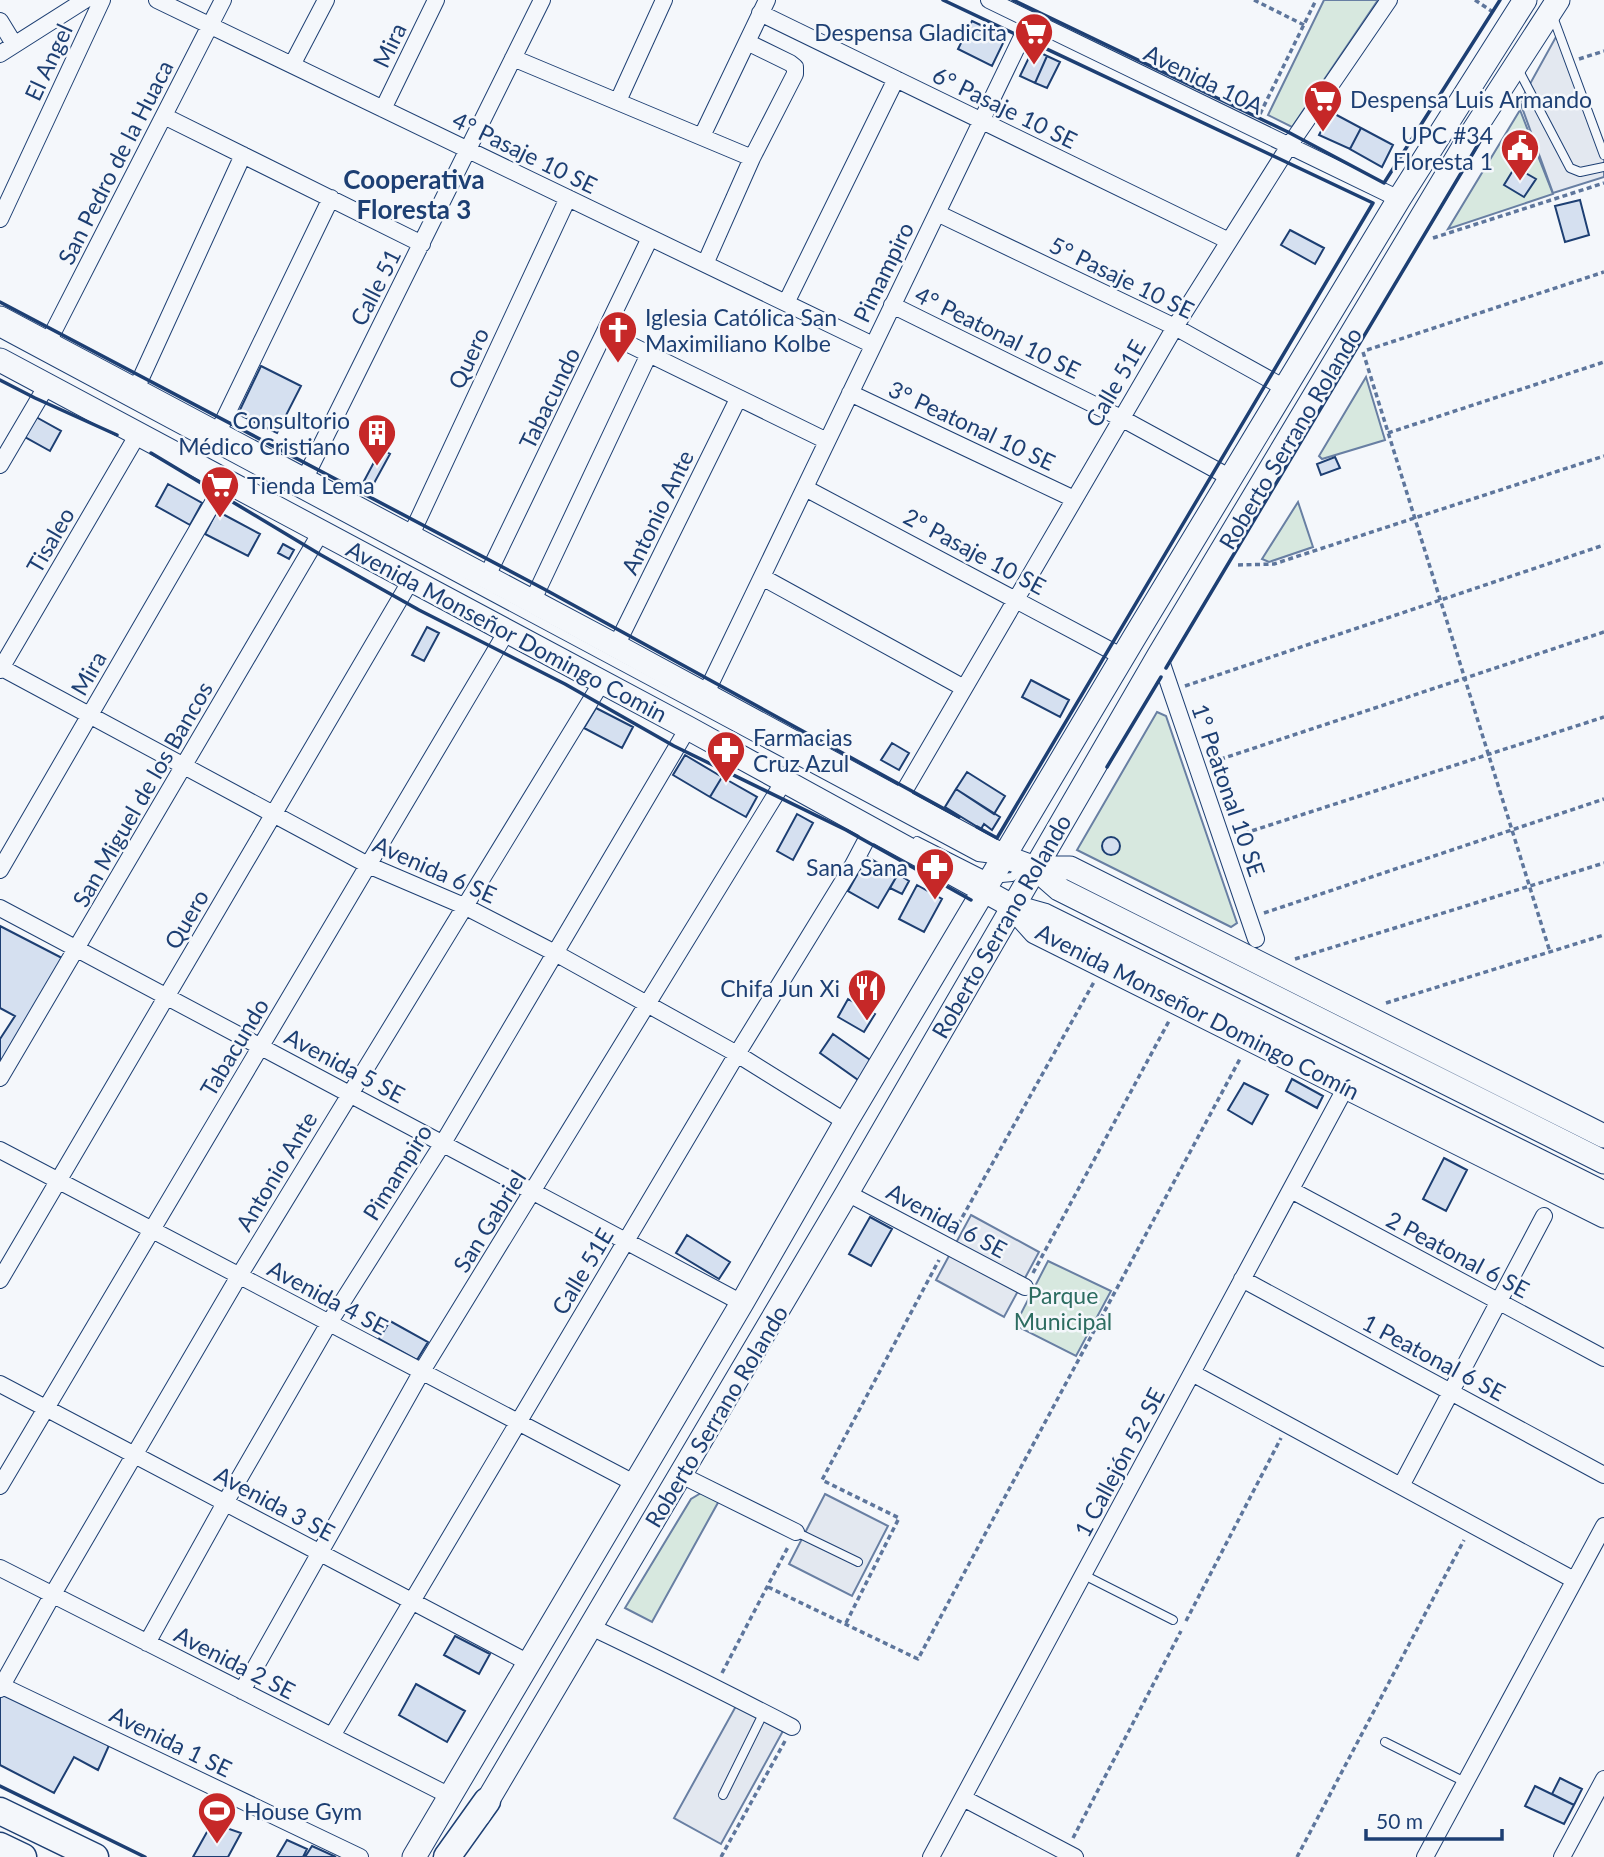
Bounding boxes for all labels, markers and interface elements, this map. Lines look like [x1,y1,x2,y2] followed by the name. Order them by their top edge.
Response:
[1013,11,1055,66] supermarket icon: Despensa Gladicita
[366,18,412,72] street label: Mira
[814,18,1007,46] place label: Despensa Gladicita
[18,19,78,105] street label: El Angel
[1140,38,1269,120] street label: Avenida 10A
[51,55,179,269] street label: San Pedro de la Huaca
[928,60,1082,154] street label: 6° Pasaje 10 SE
[1302,78,1344,133] supermarket icon: Despensa Luis Armando
[1350,85,1592,113] place label: Despensa Luis Armando
[448,105,602,199] street label: 4° Pasaje 10 SE
[1393,121,1493,175] place label: UPC #34 Floresta 1
[1499,127,1541,182] public building icon: UPC #34 Floresta 1
[343,163,485,225] district label: Cooperativa Floresta 3
[847,217,919,327] street label: Pimampiro
[1045,230,1199,324] street label: 5° Pasaje 10 SE
[344,244,406,330] street label: Calle 51
[911,280,1085,384] street label: 4° Peatonal 10 SE
[645,303,837,357] place label: Iglesia Católica San Maximiliano Kolbe
[597,309,639,364] church icon: Iglesia Católica San Maximiliano Kolbe
[1213,322,1367,554] street label: Roberto Serrano Rolando
[442,323,494,393] street label: Quero
[1079,335,1151,431] street label: Calle 51E
[512,343,586,453] street label: Tabacundo
[884,374,1060,476] street label: 3° Peatonal 10 SE
[178,406,350,460] place label: Consultorio Médico Cristiano
[356,412,398,467] building icon: Consultorio Médico Cristiano
[615,445,699,579] street label: Antonio Ante
[199,464,241,519] supermarket icon: Tienda Lema
[247,471,375,499] place label: Tienda Lema
[20,502,80,578] street label: Tisaleo
[899,502,1051,600] street label: 2° Pasaje 10 SE
[342,534,672,728] street label: Avenida Monseñor Domingo Comin
[64,646,112,700] street label: Mira
[66,676,218,912] street label: San Miguel de los Bancos
[1186,700,1272,880] street label: 1° Peatonal 10 SE
[753,723,852,777] place label: Farmacias Cruz Azul
[705,729,747,784] pharmacy icon: Farmacias Cruz Azul
[925,809,1077,1043] street label: Roberto Serrano Rolando
[369,829,501,909] street label: Avenida 6 SE
[914,846,956,901] pharmacy icon: Sana Sana
[806,853,908,881] place label: Sana Sana
[158,884,214,954] street label: Quero
[1032,917,1364,1105] street label: Avenida Monseñor Domingo Comín
[846,967,888,1022] restaurant icon: Chifa Jun Xi
[720,974,840,1002] place label: Chifa Jun Xi
[194,993,274,1101] street label: Tabacundo
[280,1022,410,1108] street label: Avenida 5 SE
[229,1106,323,1236] street label: Antonio Ante
[357,1119,437,1225] street label: Pimampiro
[447,1165,531,1277] street label: San Gabriel
[882,1177,1012,1263] street label: Avenida 6 SE
[1382,1205,1534,1303] street label: 2 Peatonal 6 SE
[545,1223,619,1319] street label: Calle 51E
[263,1254,393,1340] street label: Avenida 4 SE
[1014,1281,1112,1335] park label: Parque Municipal
[639,1300,793,1532] street label: Roberto Serrano Rolando
[1358,1308,1510,1406] street label: 1 Peatonal 6 SE
[1068,1383,1170,1541] street label: 1 Callejón 52 SE
[210,1460,340,1546] street label: Avenida 3 SE
[170,1620,300,1704] street label: Avenida 2 SE
[106,1700,236,1782] street label: Avenida 1 SE
[196,1790,238,1845] sports icon: House Gym
[244,1797,362,1825] place label: House Gym
[1366,1798,1502,1842] scale bar
[1376,1808,1423,1833] text: 50 m

